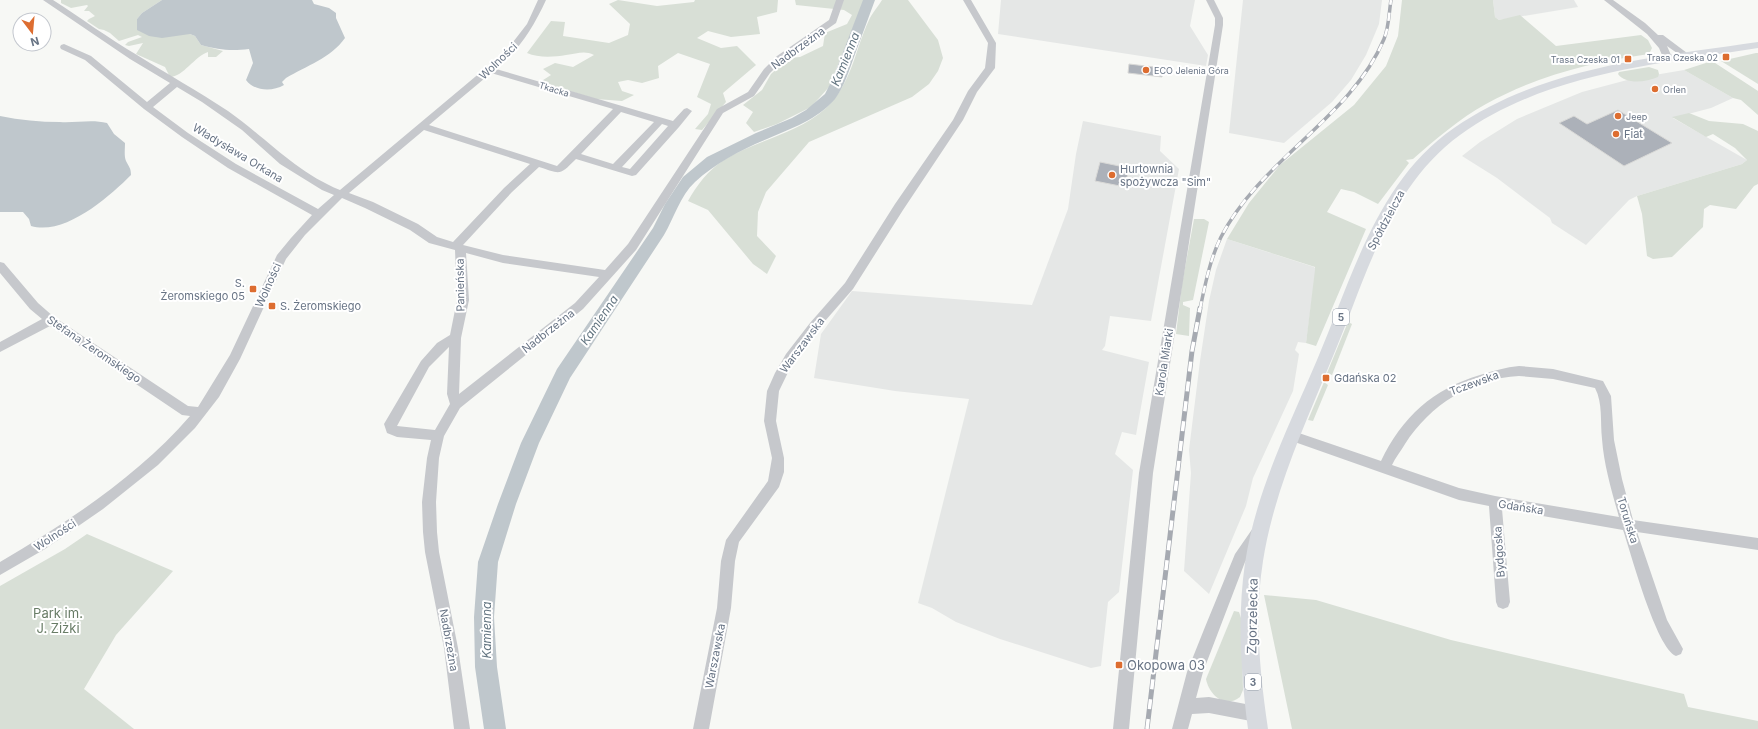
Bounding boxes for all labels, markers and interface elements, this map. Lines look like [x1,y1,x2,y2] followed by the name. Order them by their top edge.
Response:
[12,12,52,52] north arrow
[768,24,828,72] street label: Nadbrzeżna
[827,30,863,88] water label: Kamienna
[29,34,41,49] text: N
[476,40,520,82] street label: Wolności
[1647,52,1718,63] place label: Trasa Czeska 02
[1721,52,1731,62] marker: Trasa Czeska 02
[1551,54,1620,65] place label: Trasa Czeska 01
[1623,54,1633,64] marker: Trasa Czeska 01
[1141,65,1151,75] marker: ECO Jelenia Góra
[1154,65,1229,76] place label: ECO Jelenia Góra
[538,79,570,99] street label: Tkacka
[1650,84,1660,94] marker: Orlen
[1663,84,1686,95] place label: Orlen
[1613,111,1623,121] marker: Jeep
[1626,111,1648,122] place label: Jeep
[190,120,286,186] street label: Władysława Orkana
[1624,127,1643,141] place label: Fiat
[1611,129,1621,139] marker: Fiat
[1120,162,1211,189] place label: Hurtownia spożywcza "Sim"
[1107,170,1117,180] marker: Hurtownia spożywcza "Sim"
[1364,188,1408,252] street label: Spółdzielcza
[453,258,467,312] street label: Panieńska
[252,261,284,309] street label: Wolności
[160,276,245,303] place label: S. Żeromskiego 05
[248,284,258,294] marker: S. Żeromskiego 05
[577,292,621,348] water label: Kamienna
[280,299,362,313] place label: S. Żeromskiego
[267,301,277,311] marker: S. Żeromskiego
[519,306,577,356] street label: Nadbrzeżna
[1333,309,1349,325] road number: 5
[44,312,144,386] street label: Stefana Żeromskiego
[777,315,827,375] street label: Warszawska
[1152,327,1176,397] street label: Karola Miarki
[1447,368,1501,398] street label: Tczewska
[1334,371,1396,385] place label: Gdańska 02
[1321,373,1331,383] marker: Gdańska 02
[1614,495,1642,545] street label: Toruńska
[1497,497,1545,517] street label: Gdańska
[31,516,79,554] street label: Wolności
[1490,526,1508,578] street label: Bydgoska
[1243,578,1261,654] street label: Zgorzelecka
[479,602,494,658] water label: Kamienna
[33,605,83,636] park label: Park im. J. Ziżki
[437,608,461,672] street label: Nadbrzeżna
[702,622,728,690] street label: Warszawska
[1127,657,1205,673] place label: Okopowa 03
[1114,660,1124,670] marker: Okopowa 03
[1245,674,1261,690] road number: 3

